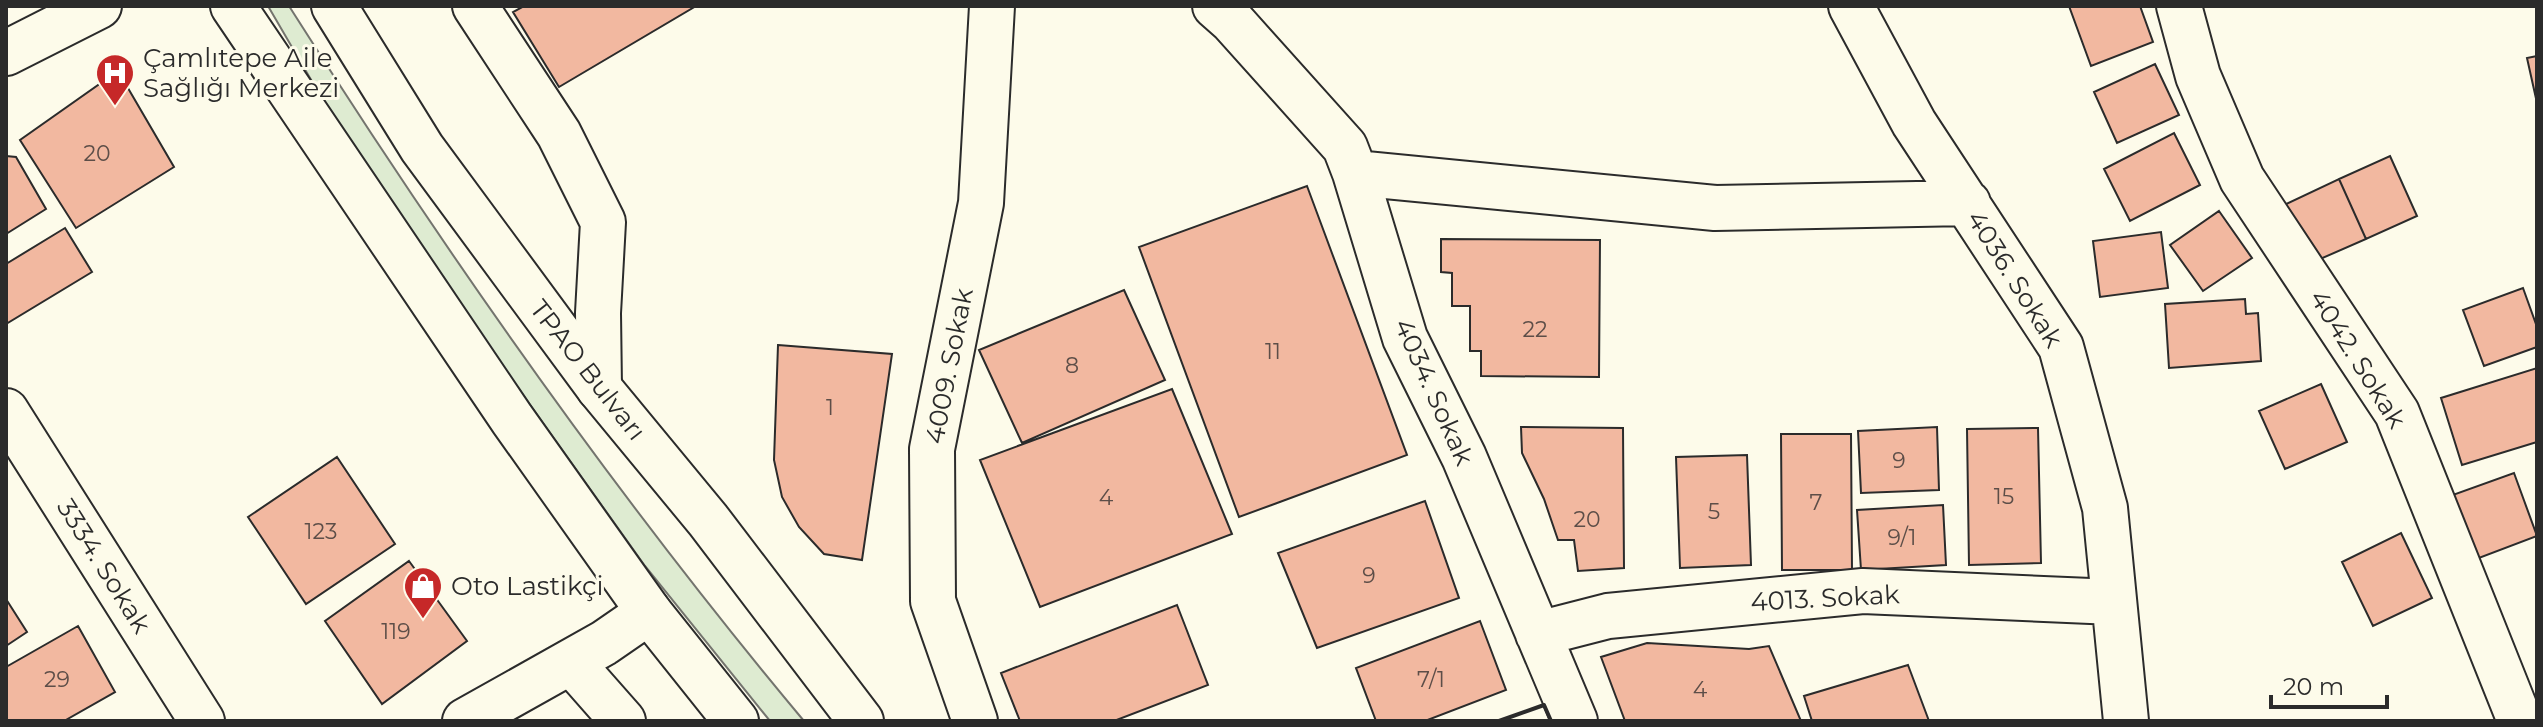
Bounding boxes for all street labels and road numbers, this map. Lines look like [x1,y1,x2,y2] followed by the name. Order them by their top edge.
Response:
[1960,204,2070,354] street label: 4036. Sokak
[2303,284,2413,435] street label: 4042. Sokak
[918,285,980,447] street label: 4009. Sokak
[523,293,653,447] street label: TPAO Bulvarı
[1387,314,1481,471] street label: 4034. Sokak
[50,493,158,639] street label: 3334. Sokak
[1750,578,1901,618] street label: 4013. Sokak

